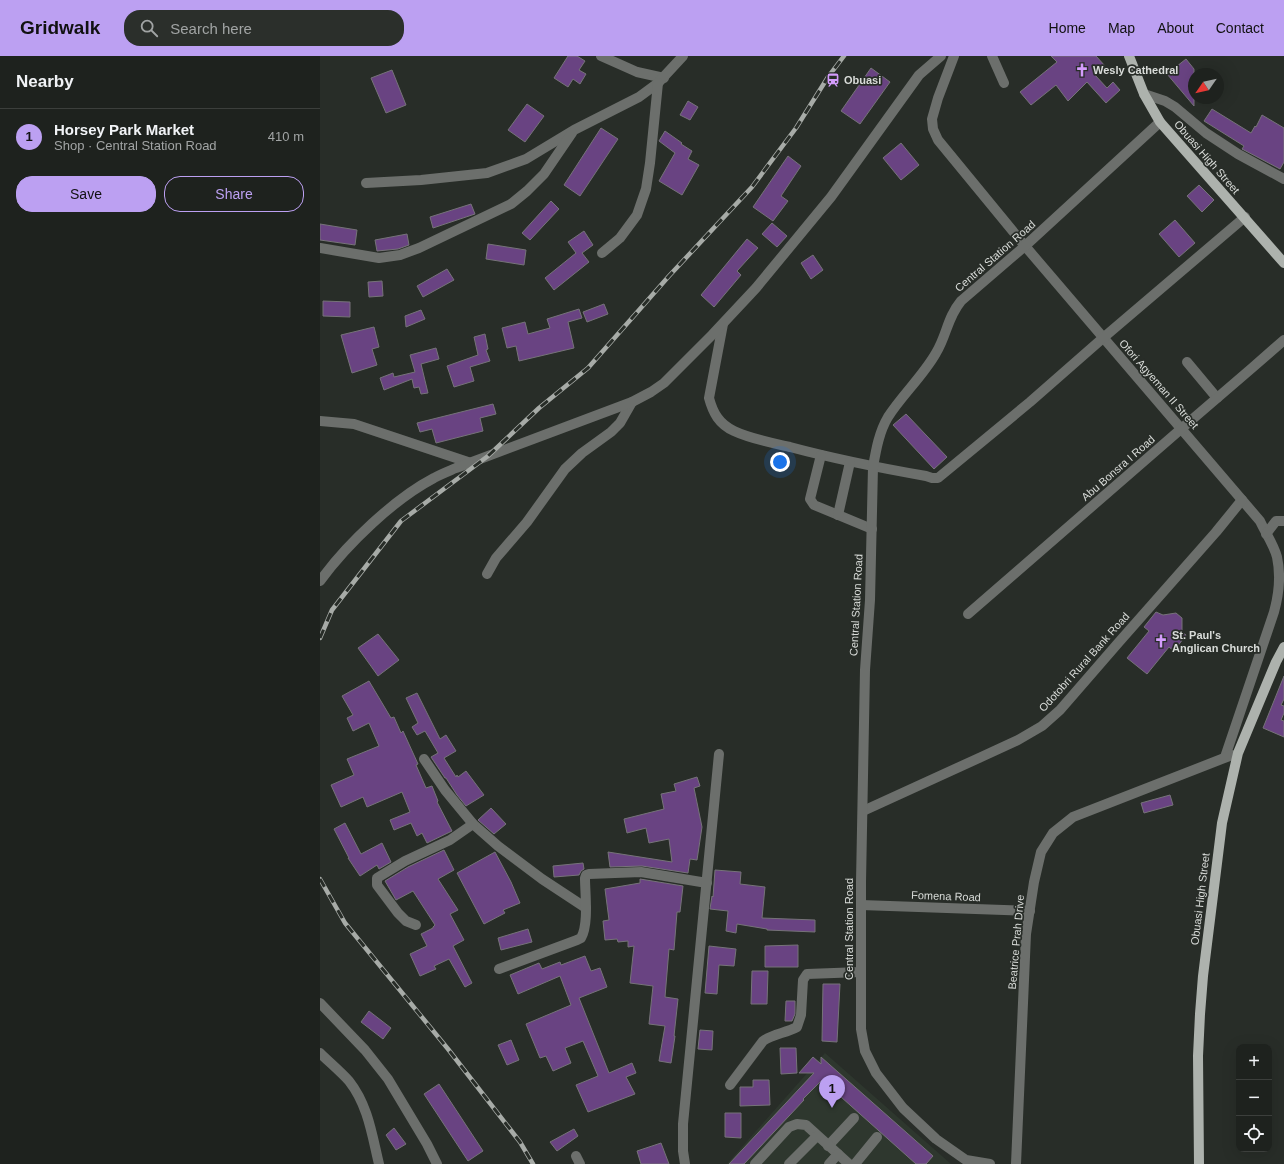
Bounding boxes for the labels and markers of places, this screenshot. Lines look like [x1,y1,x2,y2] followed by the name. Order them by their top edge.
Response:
[1074,62,1090,78] church icon: Wesly Cathedral
[1093,64,1178,76] place label: Wesly Cathedral
[825,72,841,88] station icon: Obuasi
[844,74,881,86] place label: Obuasi
[1172,629,1260,654] place label: St. Paul's Anglican Church
[1153,633,1169,649] church icon: St. Paul's Anglican Church
[819,1075,845,1108] pin: 1

